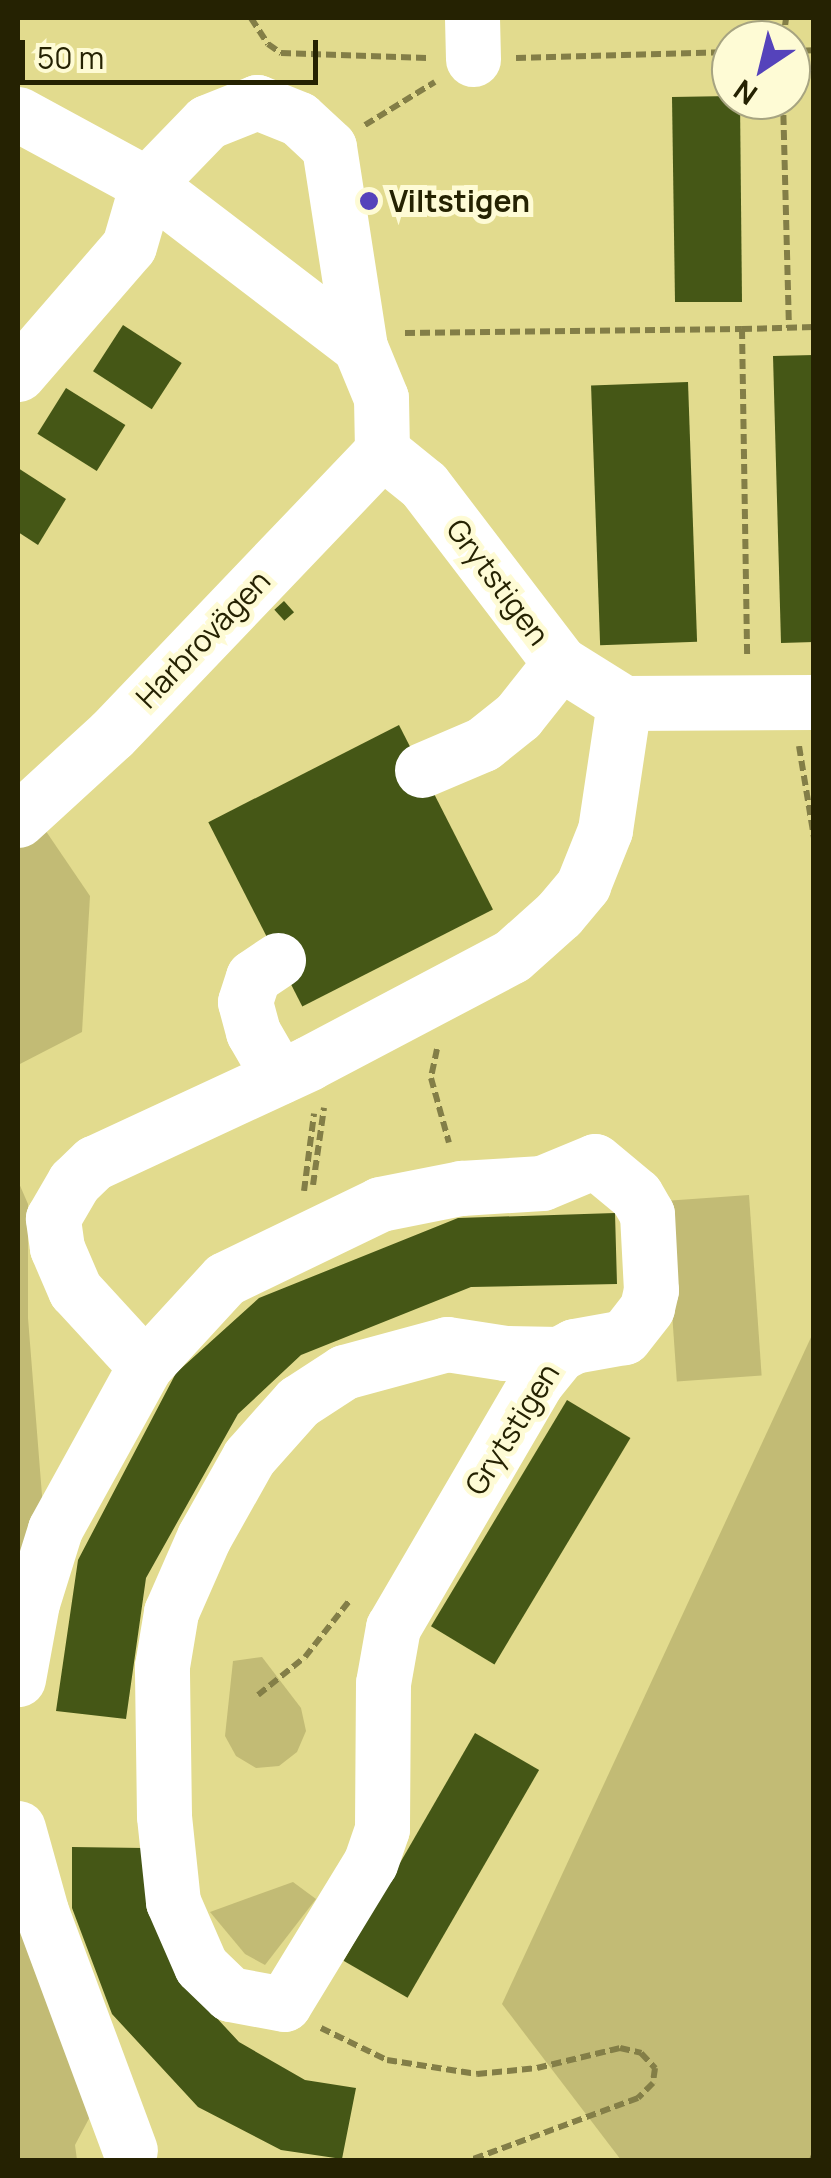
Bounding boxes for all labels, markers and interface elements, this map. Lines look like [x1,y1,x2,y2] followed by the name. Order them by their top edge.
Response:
[25,20,322,82] scale bar
[711,20,811,120] north arrow
[37,37,104,78] text: 50 m
[726,72,764,114] text: N
[389,183,530,219] place label: Viltstigen
[358,190,380,212] marker: Viltstigen
[439,512,557,652] street label: Grytstigen
[129,563,277,715] street label: Harbrovägen
[457,1357,567,1501] street label: Grytstigen

